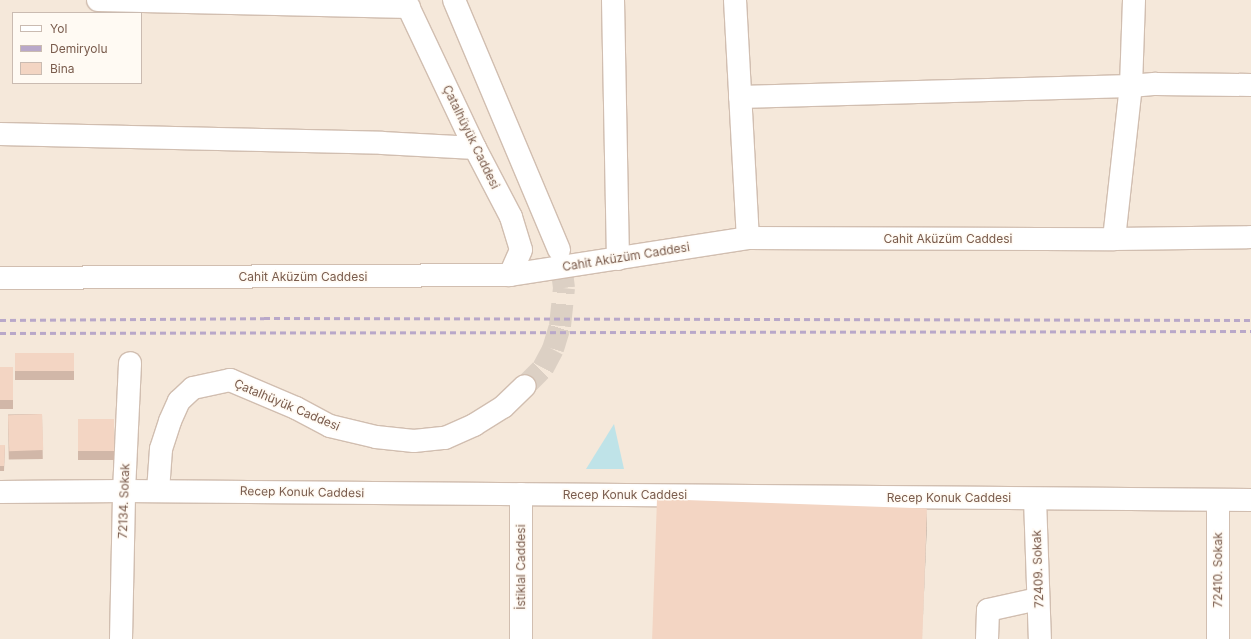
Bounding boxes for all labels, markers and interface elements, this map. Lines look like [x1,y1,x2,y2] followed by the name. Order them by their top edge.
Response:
[12,12,142,84] legend
[50,21,67,36] text: Yol
[50,41,108,56] text: Demiryolu
[50,61,75,76] text: Bina
[440,83,502,191] street label: Çatalhüyük Caddesi
[884,232,1012,246] street label: Cahit Aküzüm Caddesi
[561,240,691,274] street label: Cahit Aküzüm Caddesi
[239,270,367,284] street label: Cahit Aküzüm Caddesi
[232,376,342,434] street label: Çatalhüyük Caddesi
[115,463,133,539] street label: 72134. Sokak
[240,484,364,500] street label: Recep Konuk Caddesi
[563,488,687,502] street label: Recep Konuk Caddesi
[887,491,1011,505] street label: Recep Konuk Caddesi
[514,524,528,610] street label: İstiklal Caddesi
[1029,530,1047,608] street label: 72409. Sokak
[1211,532,1225,608] street label: 72410. Sokak

